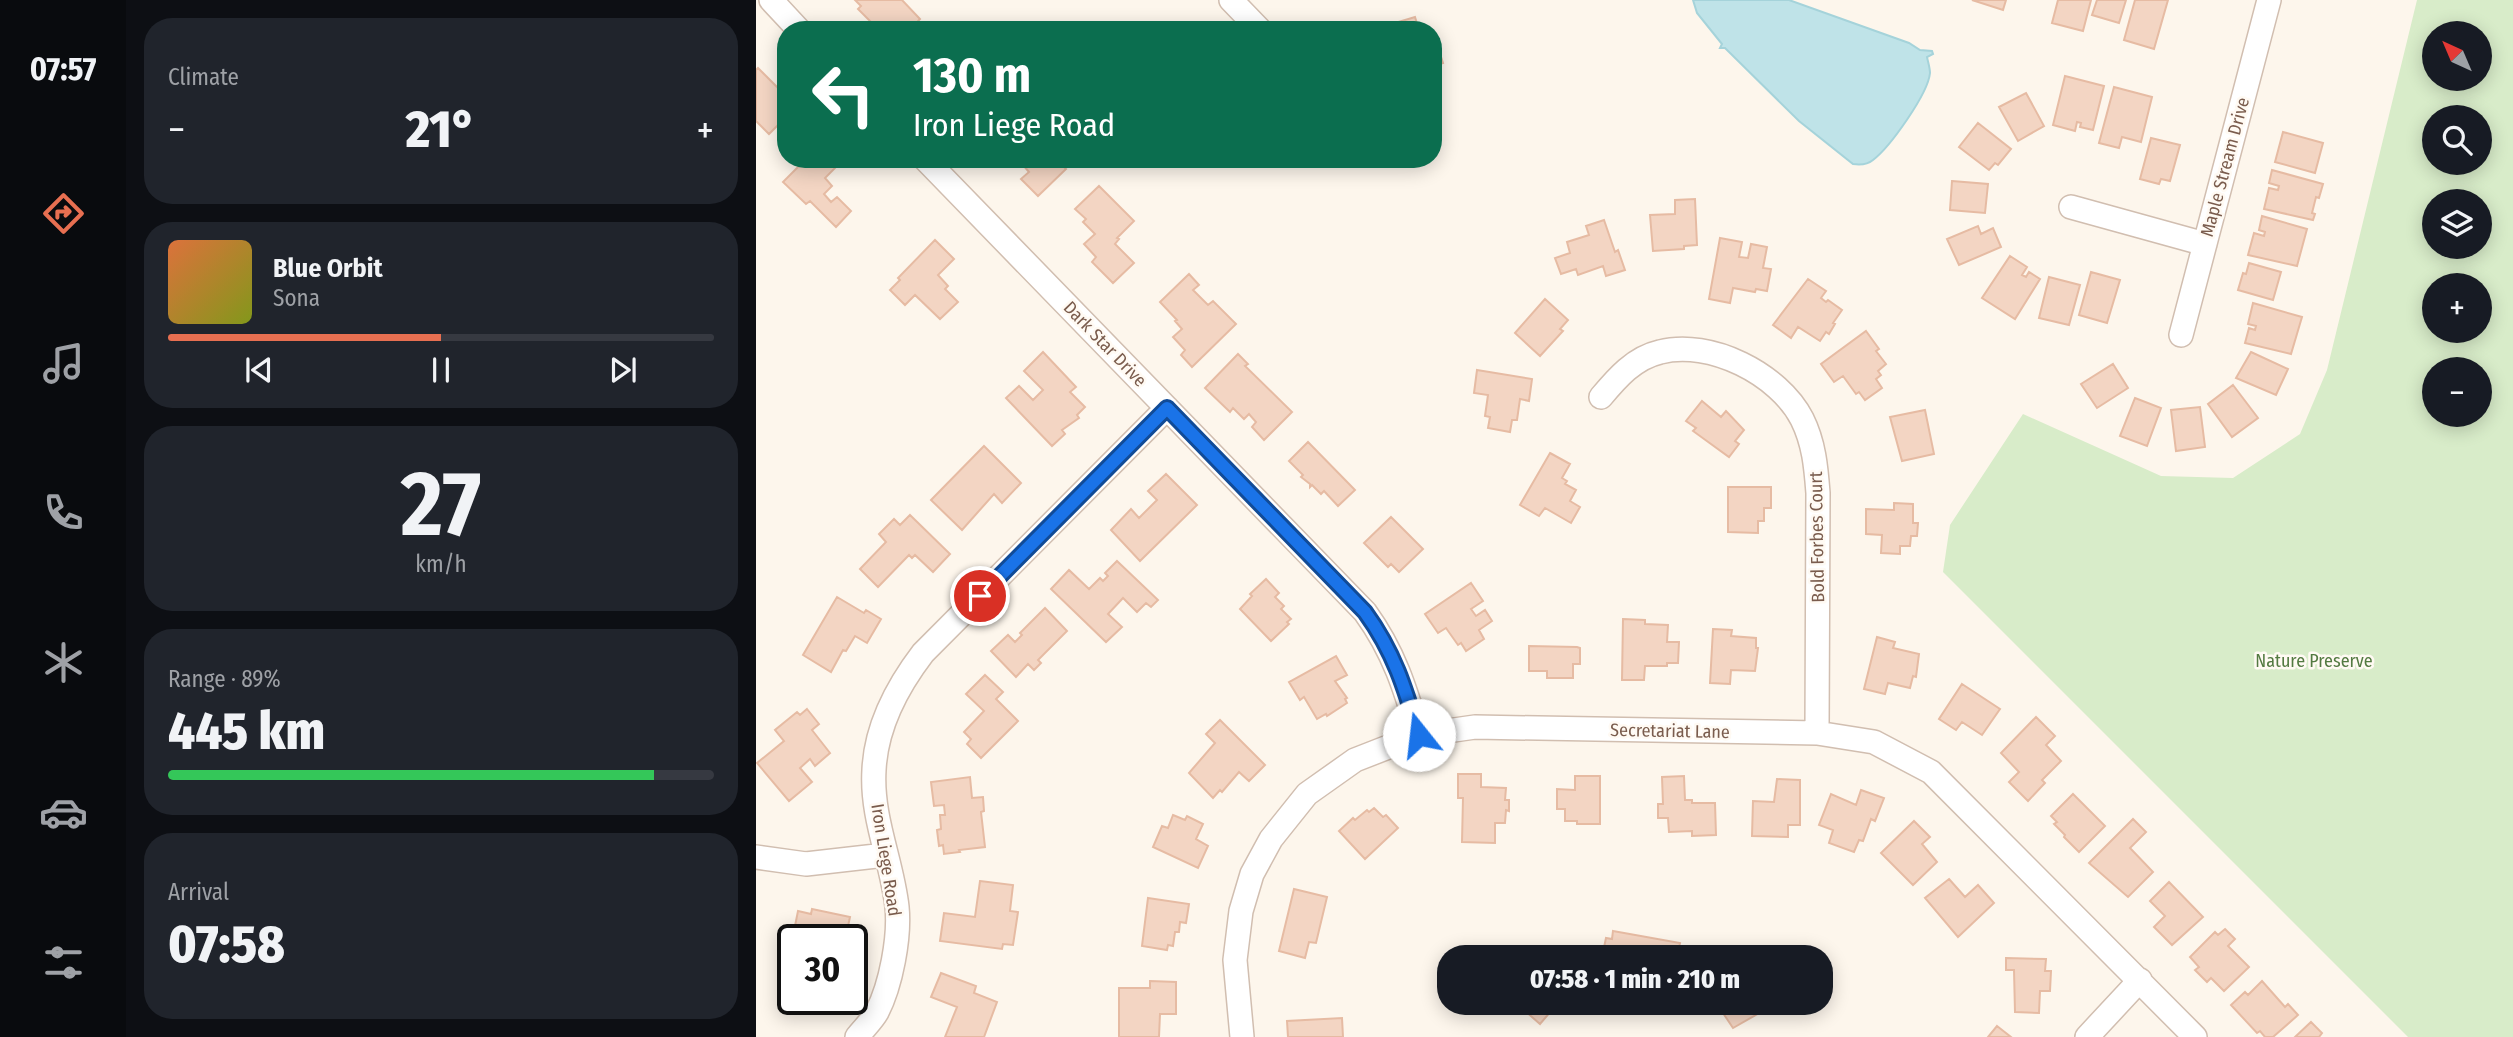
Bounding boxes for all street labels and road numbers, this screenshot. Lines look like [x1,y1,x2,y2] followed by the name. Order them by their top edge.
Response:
[2196,95,2254,239] street label: Maple Stream Drive
[1059,297,1151,391] street label: Dark Star Drive
[1805,471,1829,603] street label: Bold Forbes Court
[1610,719,1730,743] street label: Secretariat Lane
[866,802,906,918] street label: Iron Liege Road

